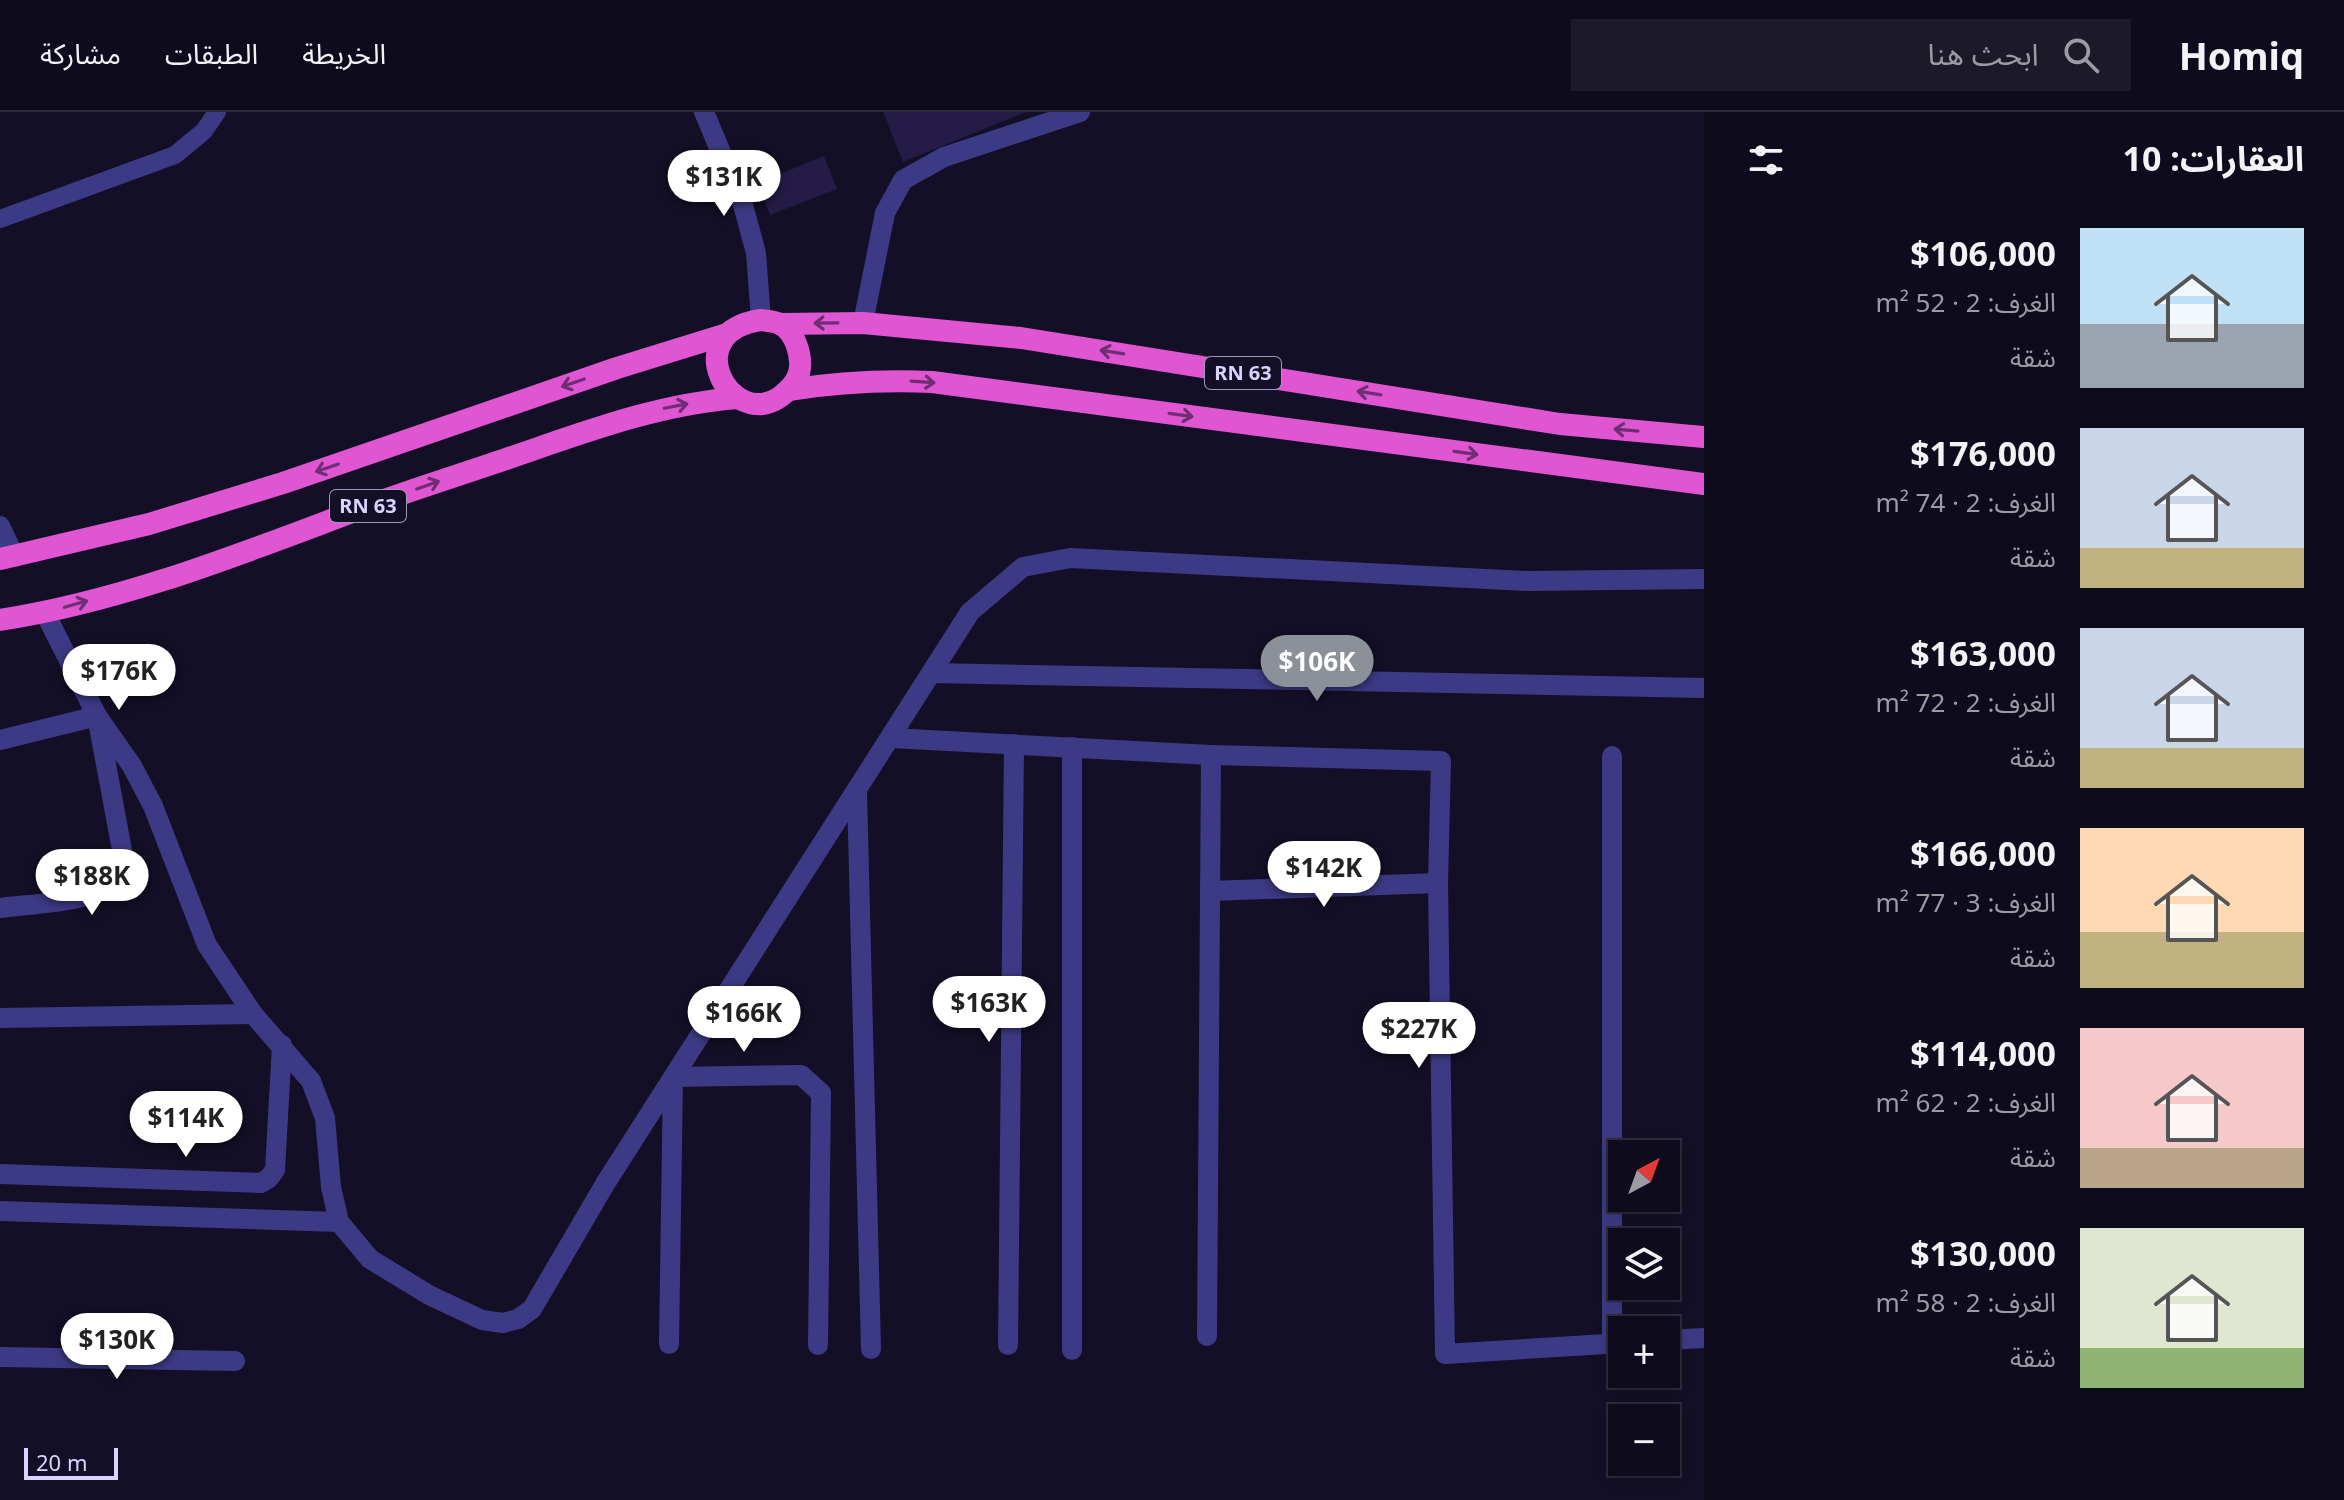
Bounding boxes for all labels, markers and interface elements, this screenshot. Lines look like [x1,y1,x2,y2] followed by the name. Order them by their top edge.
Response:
[1571,19,2131,91] search box
[2179,29,2304,81] text: Homiq
[1928,33,2039,74] text: ابحث هنا
[2059,33,2103,77] icon: search
[40,34,121,72] text: مشاركة
[165,34,258,72] text: الطبقات
[302,34,386,72] text: الخريطة
[2123,135,2304,181] text: العقارات: 10
[1744,138,1788,182] icon: filters
[668,150,780,218] pin: $131K
[686,158,762,194] text: $131K
[1910,230,2056,276] text: $106,000
[2144,260,2240,356] icon: home
[1875,284,2056,320] text: الغرف: 2 · 52 m²
[813,315,840,331] one-way arrow
[2010,339,2056,375] text: شقة
[1100,344,1125,359] one-way arrow
[1205,357,1281,389] road number: RN 63
[909,375,936,390] one-way arrow
[561,377,586,392] one-way arrow
[1357,385,1382,400] one-way arrow
[663,398,688,413] one-way arrow
[1168,408,1193,423] one-way arrow
[1613,422,1640,437] one-way arrow
[1910,430,2056,476] text: $176,000
[1452,445,1479,460] one-way arrow
[2144,460,2240,556] icon: home
[316,462,340,476] one-way arrow
[416,477,441,492] one-way arrow
[1875,484,2056,520] text: الغرف: 2 · 74 m²
[330,490,406,522] road number: RN 63
[2010,539,2056,575] text: شقة
[63,596,89,611] one-way arrow
[1910,630,2056,676] text: $163,000
[1261,635,1373,703] pin: $106K
[1279,643,1355,679] text: $106K
[63,644,175,712] pin: $176K
[81,652,157,688] text: $176K
[2144,660,2240,756] icon: home
[1875,684,2056,720] text: الغرف: 2 · 72 m²
[2010,739,2056,775] text: شقة
[1910,830,2056,876] text: $166,000
[1268,841,1380,909] pin: $142K
[36,849,148,917] pin: $188K
[1286,849,1362,885] text: $142K
[54,857,130,893] text: $188K
[2144,860,2240,956] icon: home
[1875,884,2056,920] text: الغرف: 3 · 77 m²
[2010,939,2056,975] text: شقة
[933,976,1045,1044] pin: $163K
[951,984,1027,1020] text: $163K
[688,986,800,1054] pin: $166K
[706,994,782,1030] text: $166K
[1363,1002,1475,1070] pin: $227K
[1381,1010,1457,1046] text: $227K
[1910,1030,2056,1076] text: $114,000
[2144,1060,2240,1156] icon: home
[1875,1084,2056,1120] text: الغرف: 2 · 62 m²
[130,1091,242,1159] pin: $114K
[148,1099,224,1135] text: $114K
[2010,1139,2056,1175] text: شقة
[1608,1140,1680,1212] north arrow
[1608,1140,1680,1476] map controls
[1608,1228,1680,1300] button: layers
[1910,1230,2056,1276] text: $130,000
[2144,1260,2240,1356] icon: home
[1875,1284,2056,1320] text: الغرف: 2 · 58 m²
[61,1313,173,1381] pin: $130K
[1608,1316,1680,1388] button: +
[79,1321,155,1357] text: $130K
[2010,1339,2056,1375] text: شقة
[1608,1404,1680,1476] button: −
[24,1444,118,1480] scale bar
[36,1447,87,1477] text: 20 m

